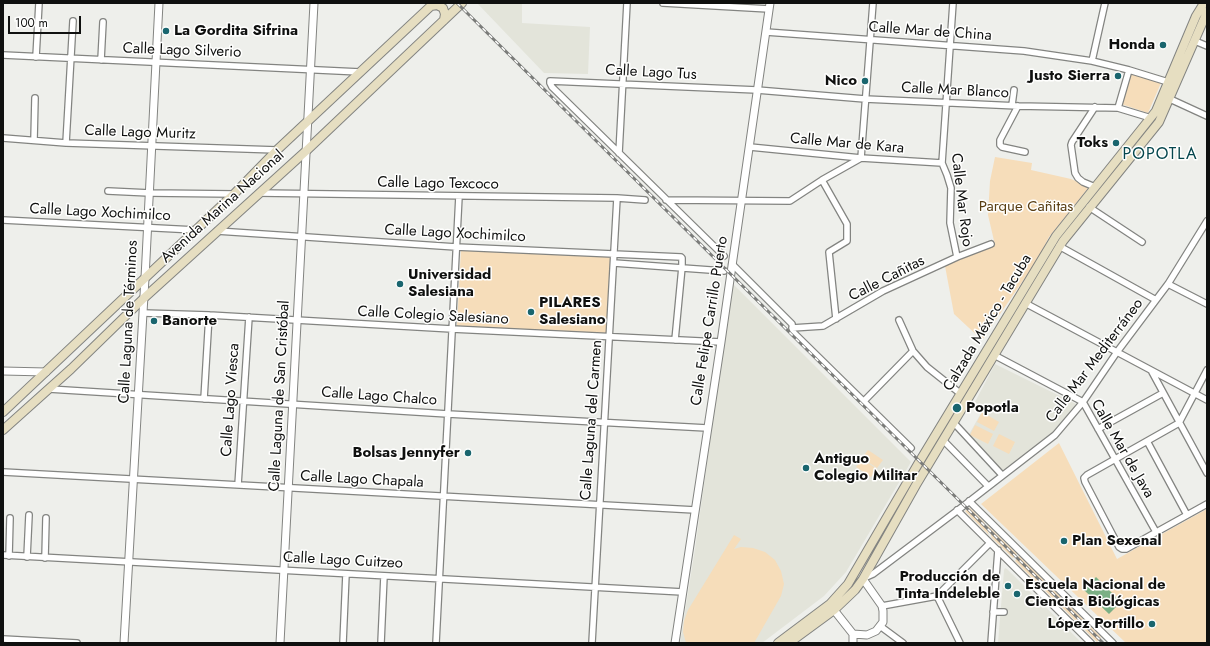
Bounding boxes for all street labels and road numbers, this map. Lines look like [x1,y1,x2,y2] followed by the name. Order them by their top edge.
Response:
[868,19,992,45] street label: Calle Mar de China
[122,40,242,62] street label: Calle Lago Silverio
[605,62,697,84] street label: Calle Lago Tus
[901,79,1009,103] street label: Calle Mar Blanco
[84,122,196,144] street label: Calle Lago Muritz
[789,130,905,158] street label: Calle Mar de Kara
[158,147,288,267] street label: Avenida Marina Nacional
[946,152,976,248] street label: Calle Mar Rojo
[377,174,499,194] street label: Calle Lago Texcoco
[29,200,171,226] street label: Calle Lago Xochimilco
[384,221,526,247] street label: Calle Lago Xochimilco
[688,235,732,407] street label: Calle Felipe Carrillo Puerto
[116,240,142,404] street label: Calle Laguna de Términos
[940,251,1036,395] street label: Calzada México - Tacuba
[846,252,928,306] street label: Calle Cañitas
[1042,295,1148,427] street label: Calle Mar Mediterráneo
[266,300,294,492] street label: Calle Laguna de San Cristóbal
[357,303,509,329] street label: Calle Colegio Salesiano
[577,339,607,501] street label: Calle Laguna del Carmen
[218,343,244,457] street label: Calle Lago Viesca
[321,384,437,410] street label: Calle Lago Chalco
[1086,396,1158,502] street label: Calle Mar de Java
[300,468,424,492] street label: Calle Lago Chapala
[283,549,403,573] street label: Calle Lago Cuitzeo

